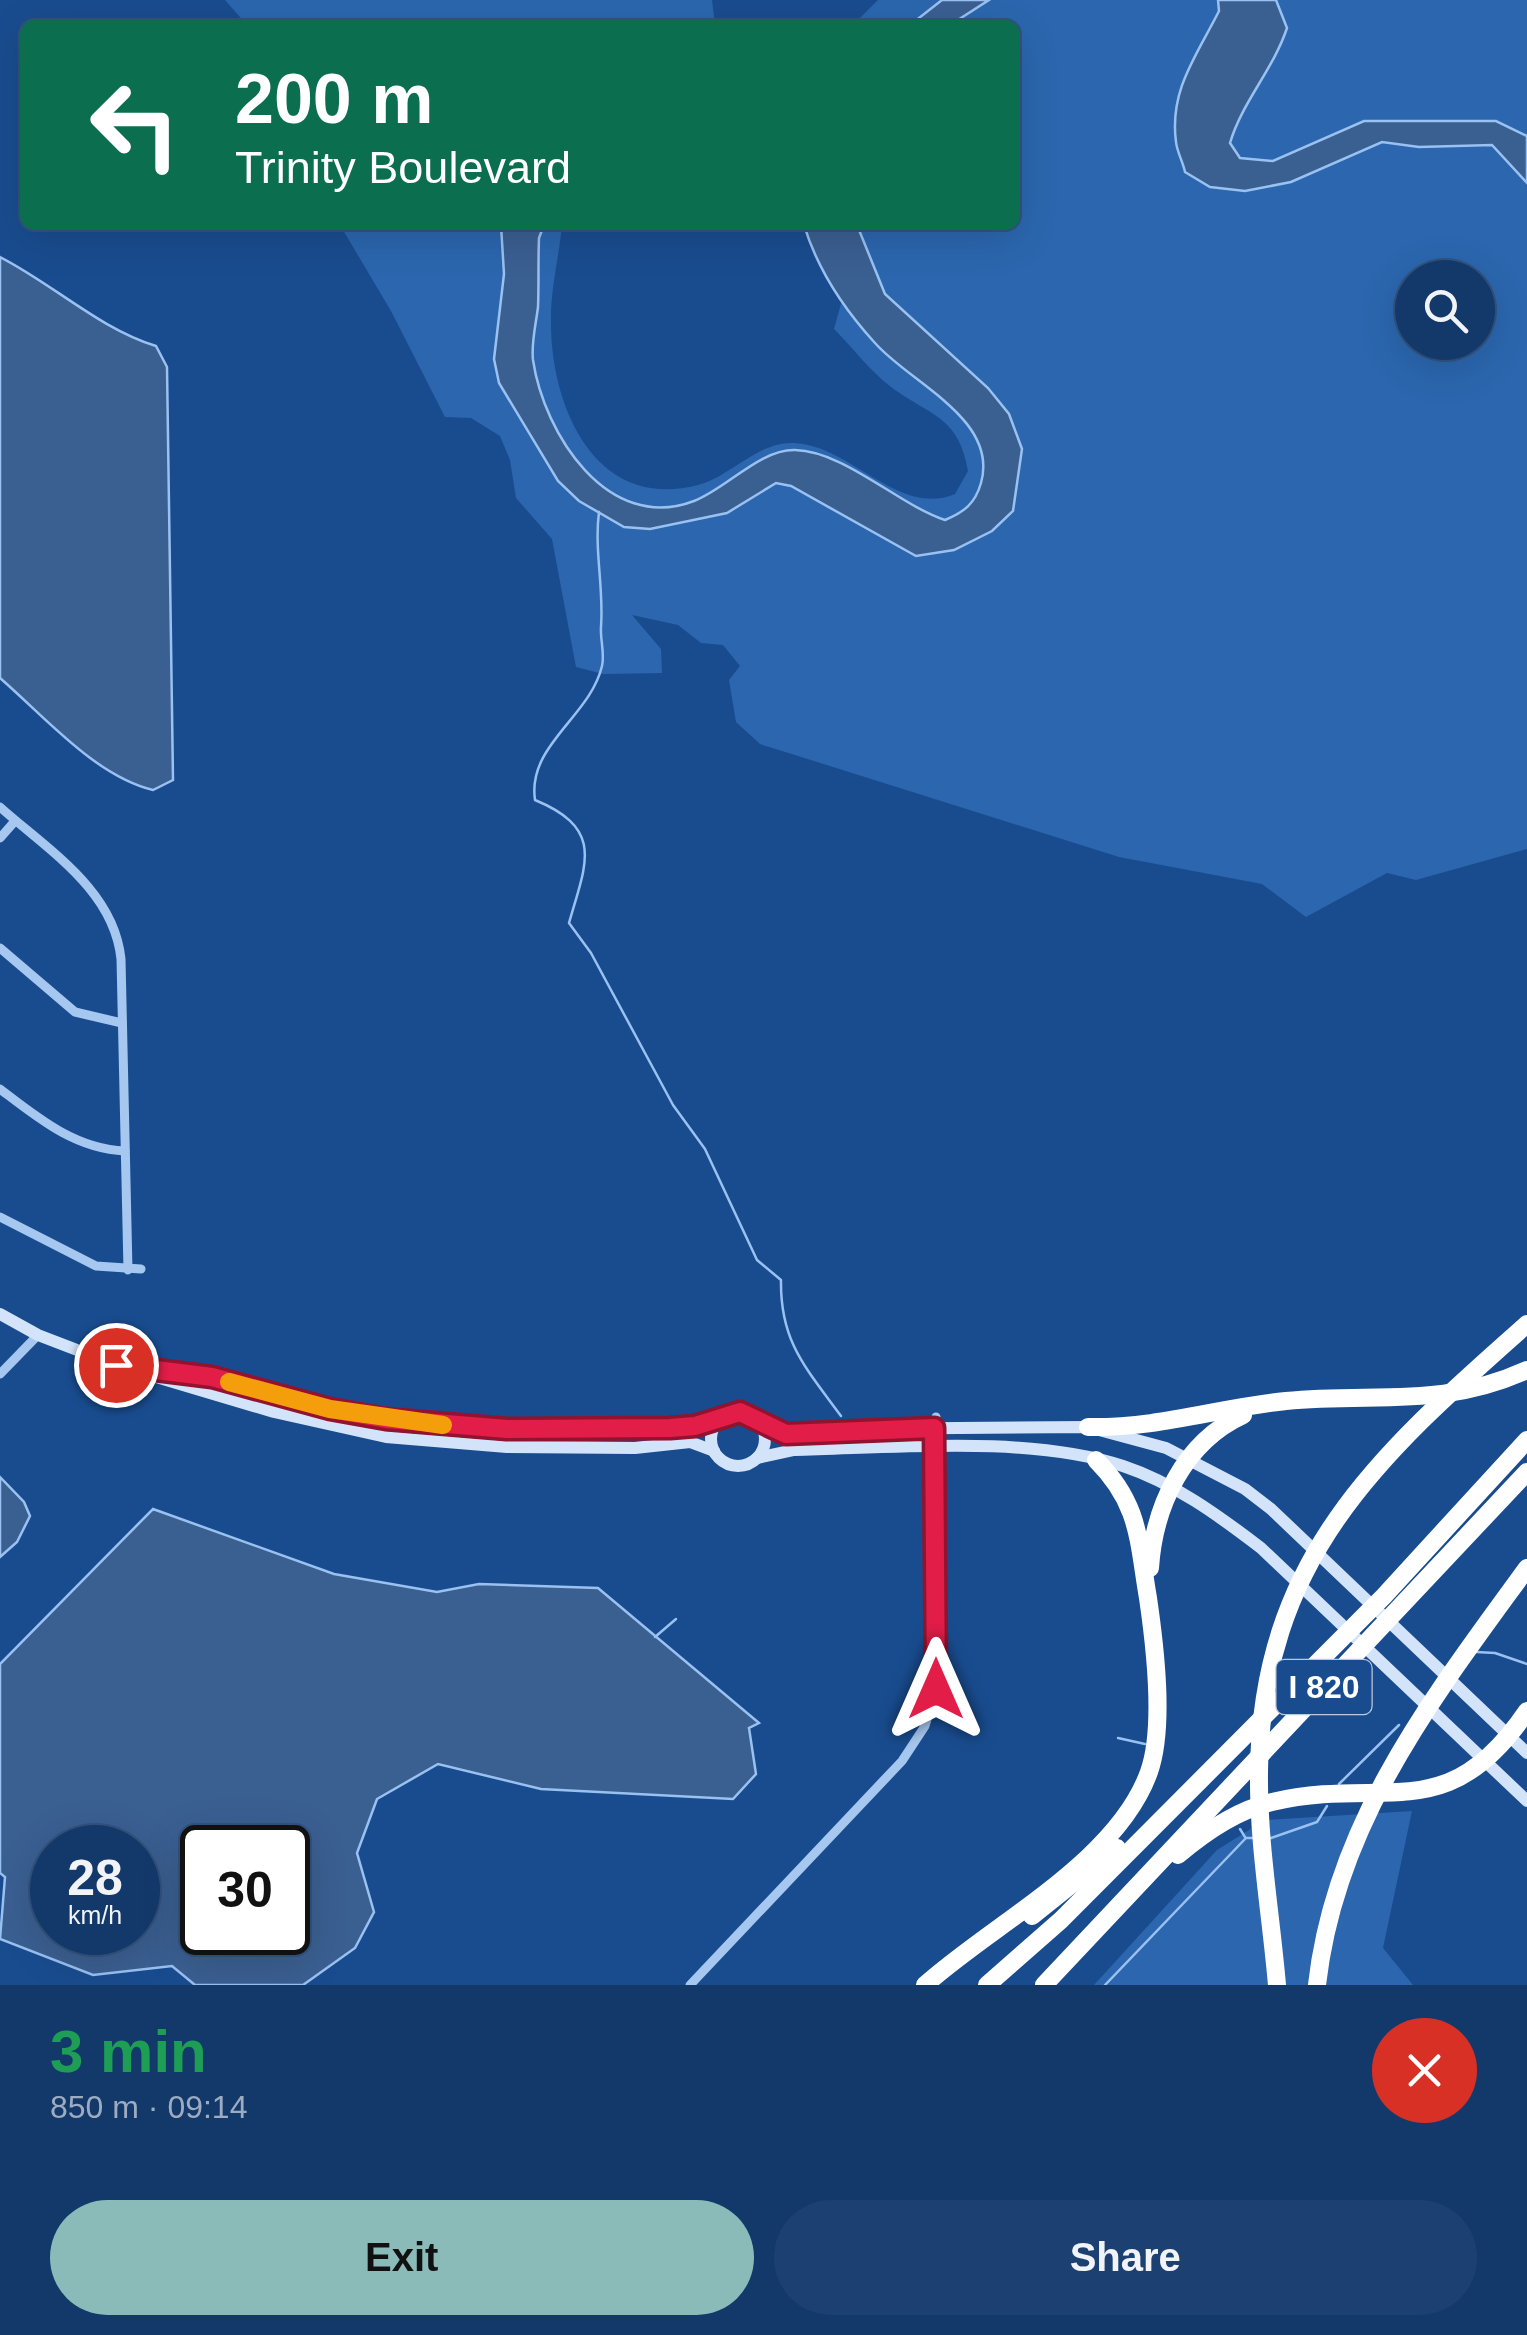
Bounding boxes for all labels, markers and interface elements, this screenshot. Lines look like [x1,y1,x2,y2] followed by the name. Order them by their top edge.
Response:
[70,60,200,190] icon: left
[235,60,433,138] text: 200 m
[235,142,571,193] text: Trinity Boulevard
[1395,260,1495,360] map controls
[1395,260,1495,360] button: search
[74,1323,159,1408] pin
[89,1338,144,1393] icon: arrive
[884,1637,988,1741] position arrow
[1276,1660,1372,1714] road number: I 820
[180,1825,310,1955] speed limit sign: 30
[67,1850,123,1906] text: 28
[68,1901,122,1929] text: km/h
[50,2018,207,2085] text: 3 min
[1372,2018,1477,2123] button: close
[50,2089,247,2125] text: 850 m · 09:14
[50,2200,754,2315] button: Exit
[774,2200,1477,2315] button: Share

